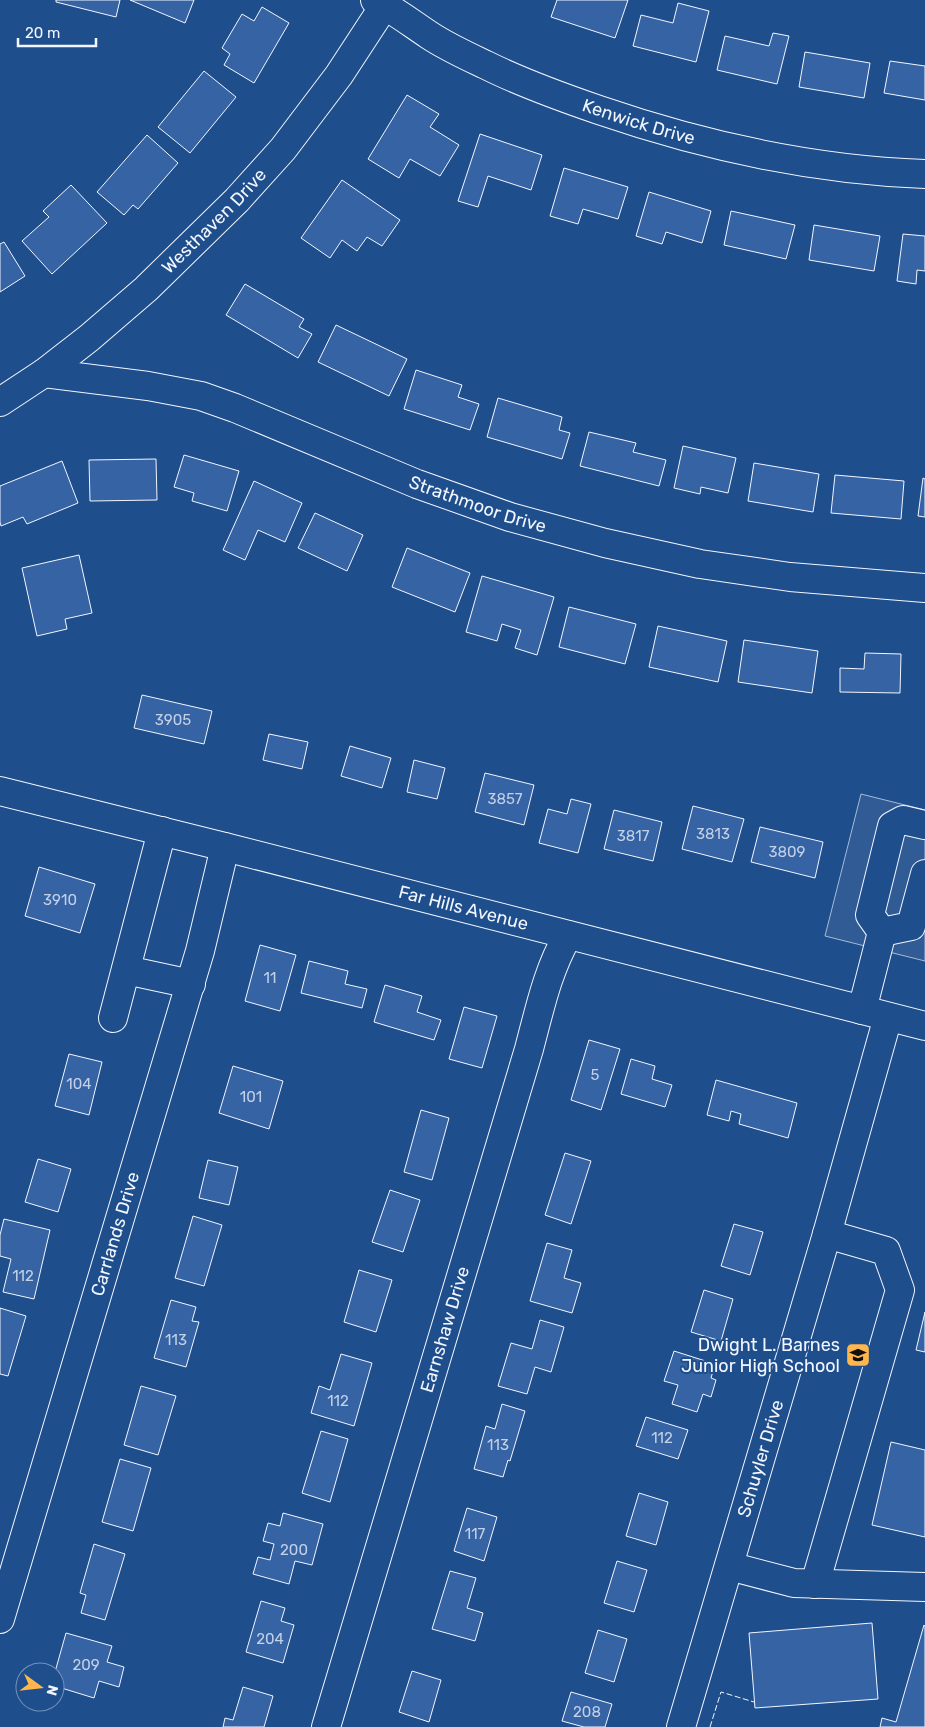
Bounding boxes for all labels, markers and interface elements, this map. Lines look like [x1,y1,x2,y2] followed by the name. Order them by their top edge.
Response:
[18,15,95,47] scale bar
[25,24,60,42] text: 20 m
[579,94,697,150] street label: Kenwick Drive
[157,164,271,278] street label: Westhaven Drive
[405,471,549,537] street label: Strathmoor Drive
[155,711,191,729] house number: 3905
[487,790,523,808] house number: 3857
[696,825,730,843] house number: 3813
[617,827,650,845] house number: 3817
[769,843,806,861] house number: 3809
[396,881,531,935] street label: Far Hills Avenue
[43,891,77,909] house number: 3910
[264,969,276,987] house number: 11
[591,1066,600,1084] house number: 5
[66,1075,92,1093] house number: 104
[240,1088,262,1106] house number: 101
[86,1169,144,1299] street label: Carrlands Drive
[416,1264,474,1395] street label: Earnshaw Drive
[12,1267,34,1285] house number: 112
[165,1331,187,1349] house number: 113
[681,1334,840,1377] place label: Dwight L. Barnes Junior High School
[845,1342,871,1368] school or university icon: Dwight L. Barnes Junior High School
[327,1392,349,1410] house number: 112
[733,1397,788,1520] street label: Schuyler Drive
[651,1429,673,1447] house number: 112
[487,1436,509,1454] house number: 113
[465,1525,486,1543] house number: 117
[280,1541,308,1559] house number: 200
[256,1630,284,1648] house number: 204
[72,1656,100,1674] house number: 209
[15,1662,65,1712] north arrow
[43,1683,62,1697] text: N
[573,1703,601,1721] house number: 208

